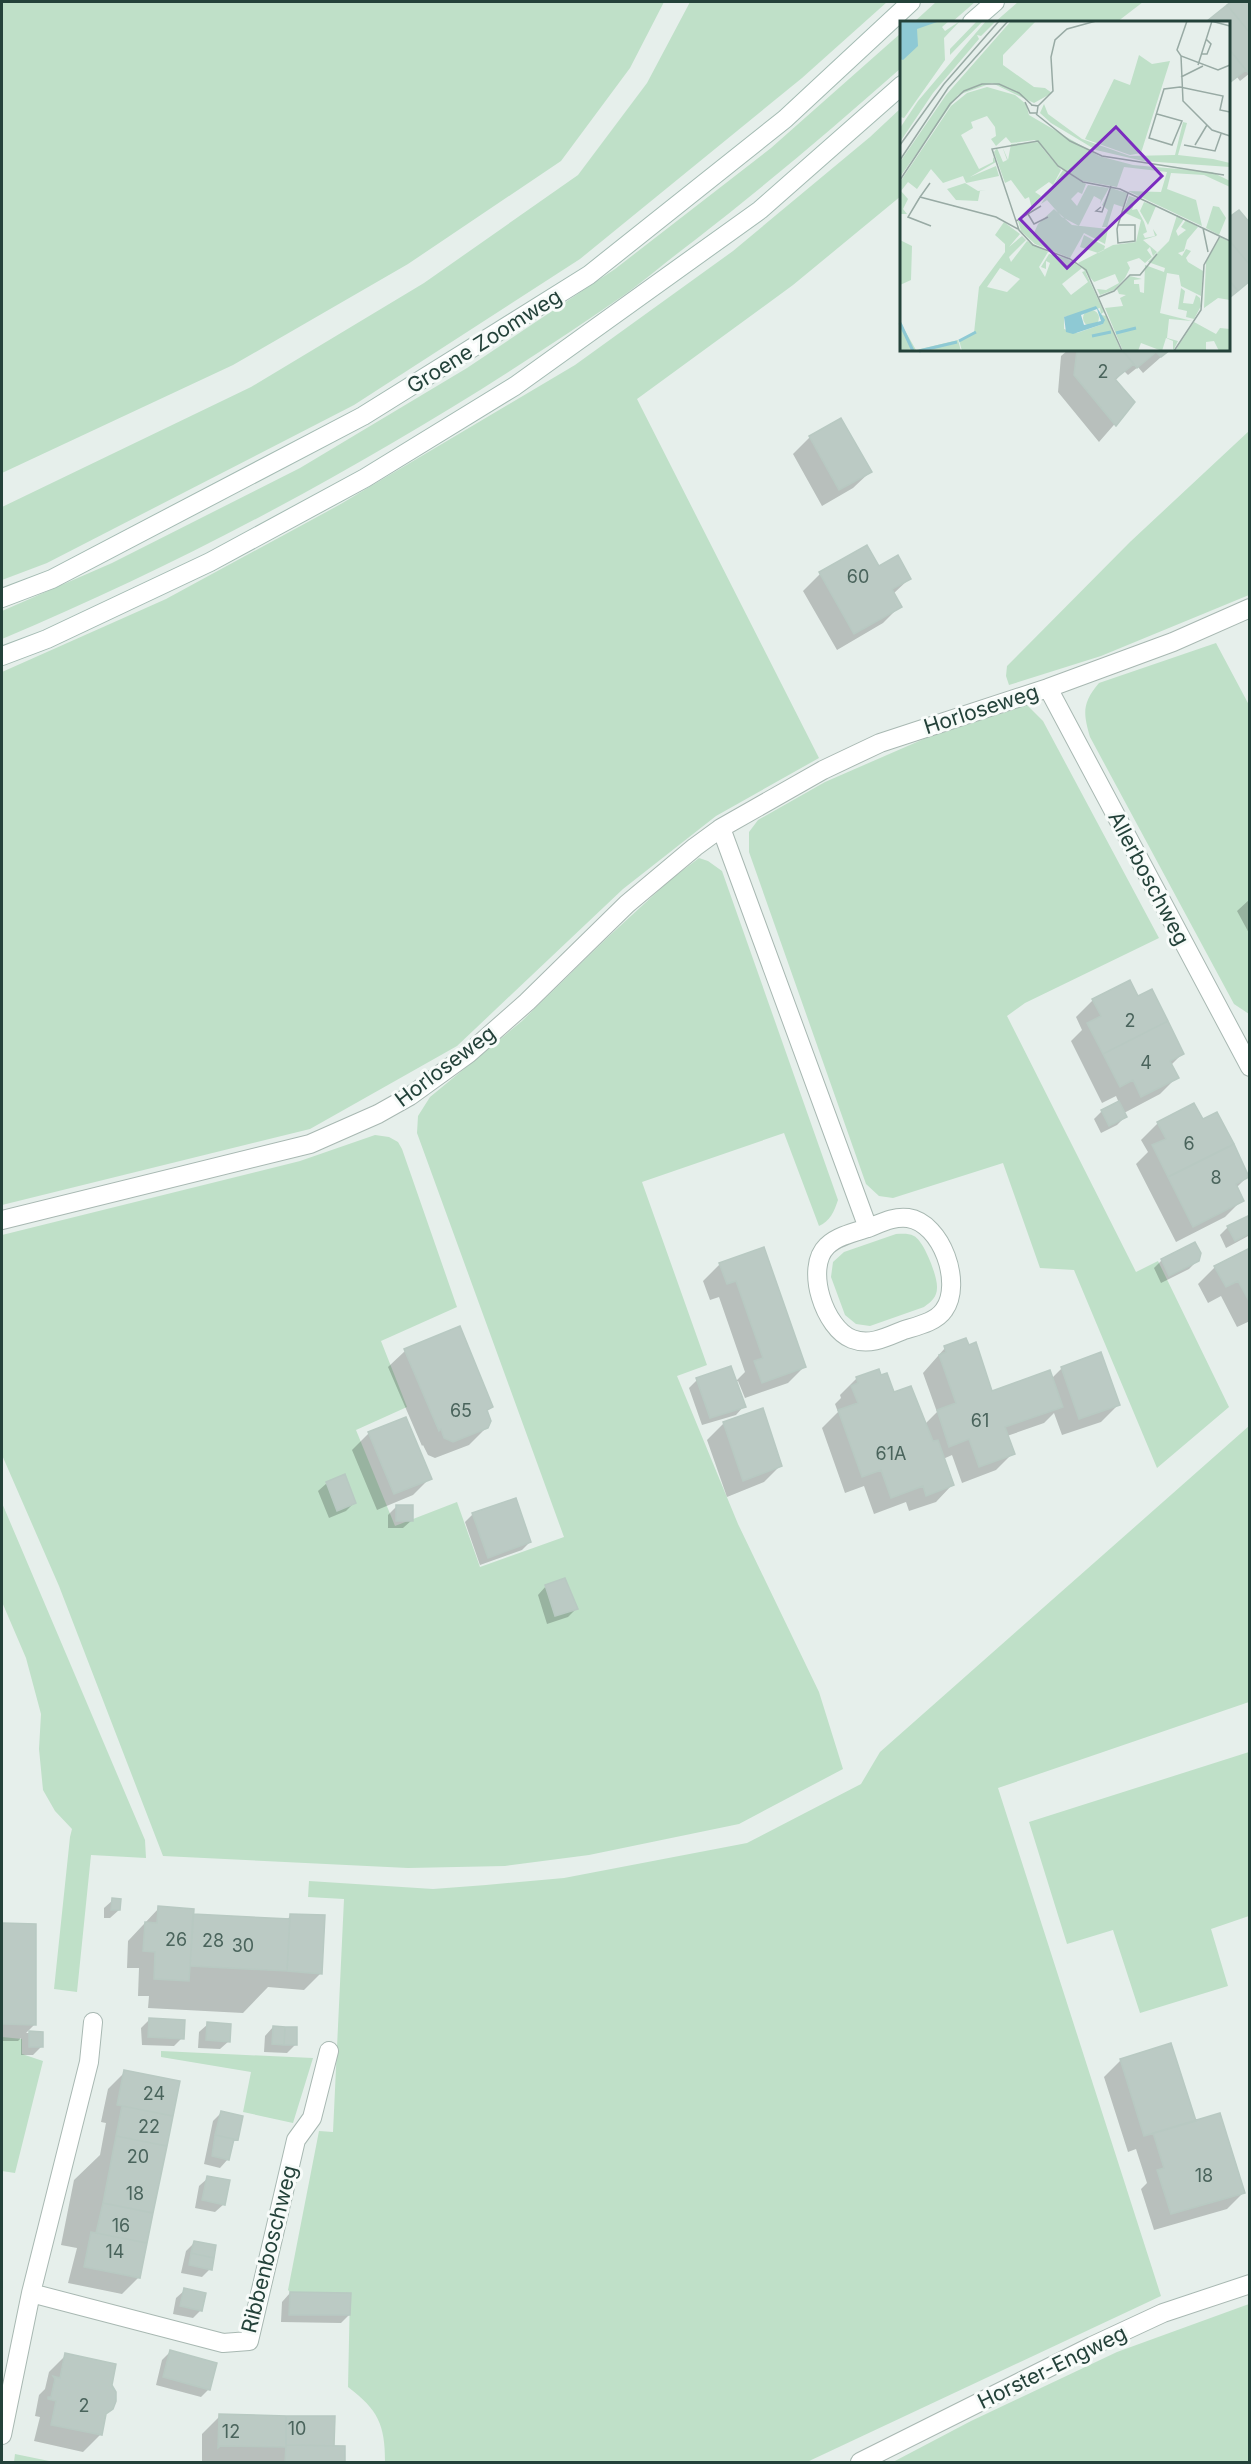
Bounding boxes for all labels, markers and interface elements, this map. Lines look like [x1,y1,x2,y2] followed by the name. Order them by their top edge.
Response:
[900,21,1230,351] inset map
[402,283,566,399] street label: Groene Zoomweg
[1098,361,1108,382] house number: 2
[847,566,869,587] house number: 60
[921,679,1041,739] street label: Horloseweg
[1103,807,1195,949] street label: Allerboschweg
[1125,1010,1135,1031] house number: 2
[390,1020,500,1112] street label: Horloseweg
[1140,1052,1152,1073] house number: 4
[1183,1133,1195,1154] house number: 6
[1210,1167,1222,1188] house number: 8
[450,1400,472,1421] house number: 65
[971,1410,989,1431] house number: 61
[876,1443,906,1464] house number: 61A
[165,1929,187,1950] house number: 26
[202,1930,224,1951] house number: 28
[232,1935,254,1956] house number: 30
[143,2083,165,2104] house number: 24
[138,2116,160,2137] house number: 22
[127,2146,149,2167] house number: 20
[236,2163,302,2335] street label: Ribbenboschweg
[1195,2165,1213,2186] house number: 18
[126,2183,144,2204] house number: 18
[112,2215,130,2236] house number: 16
[106,2241,124,2262] house number: 14
[973,2320,1131,2414] street label: Horster-Engweg
[79,2395,89,2416] house number: 2
[288,2418,306,2439] house number: 10
[222,2421,240,2442] house number: 12

